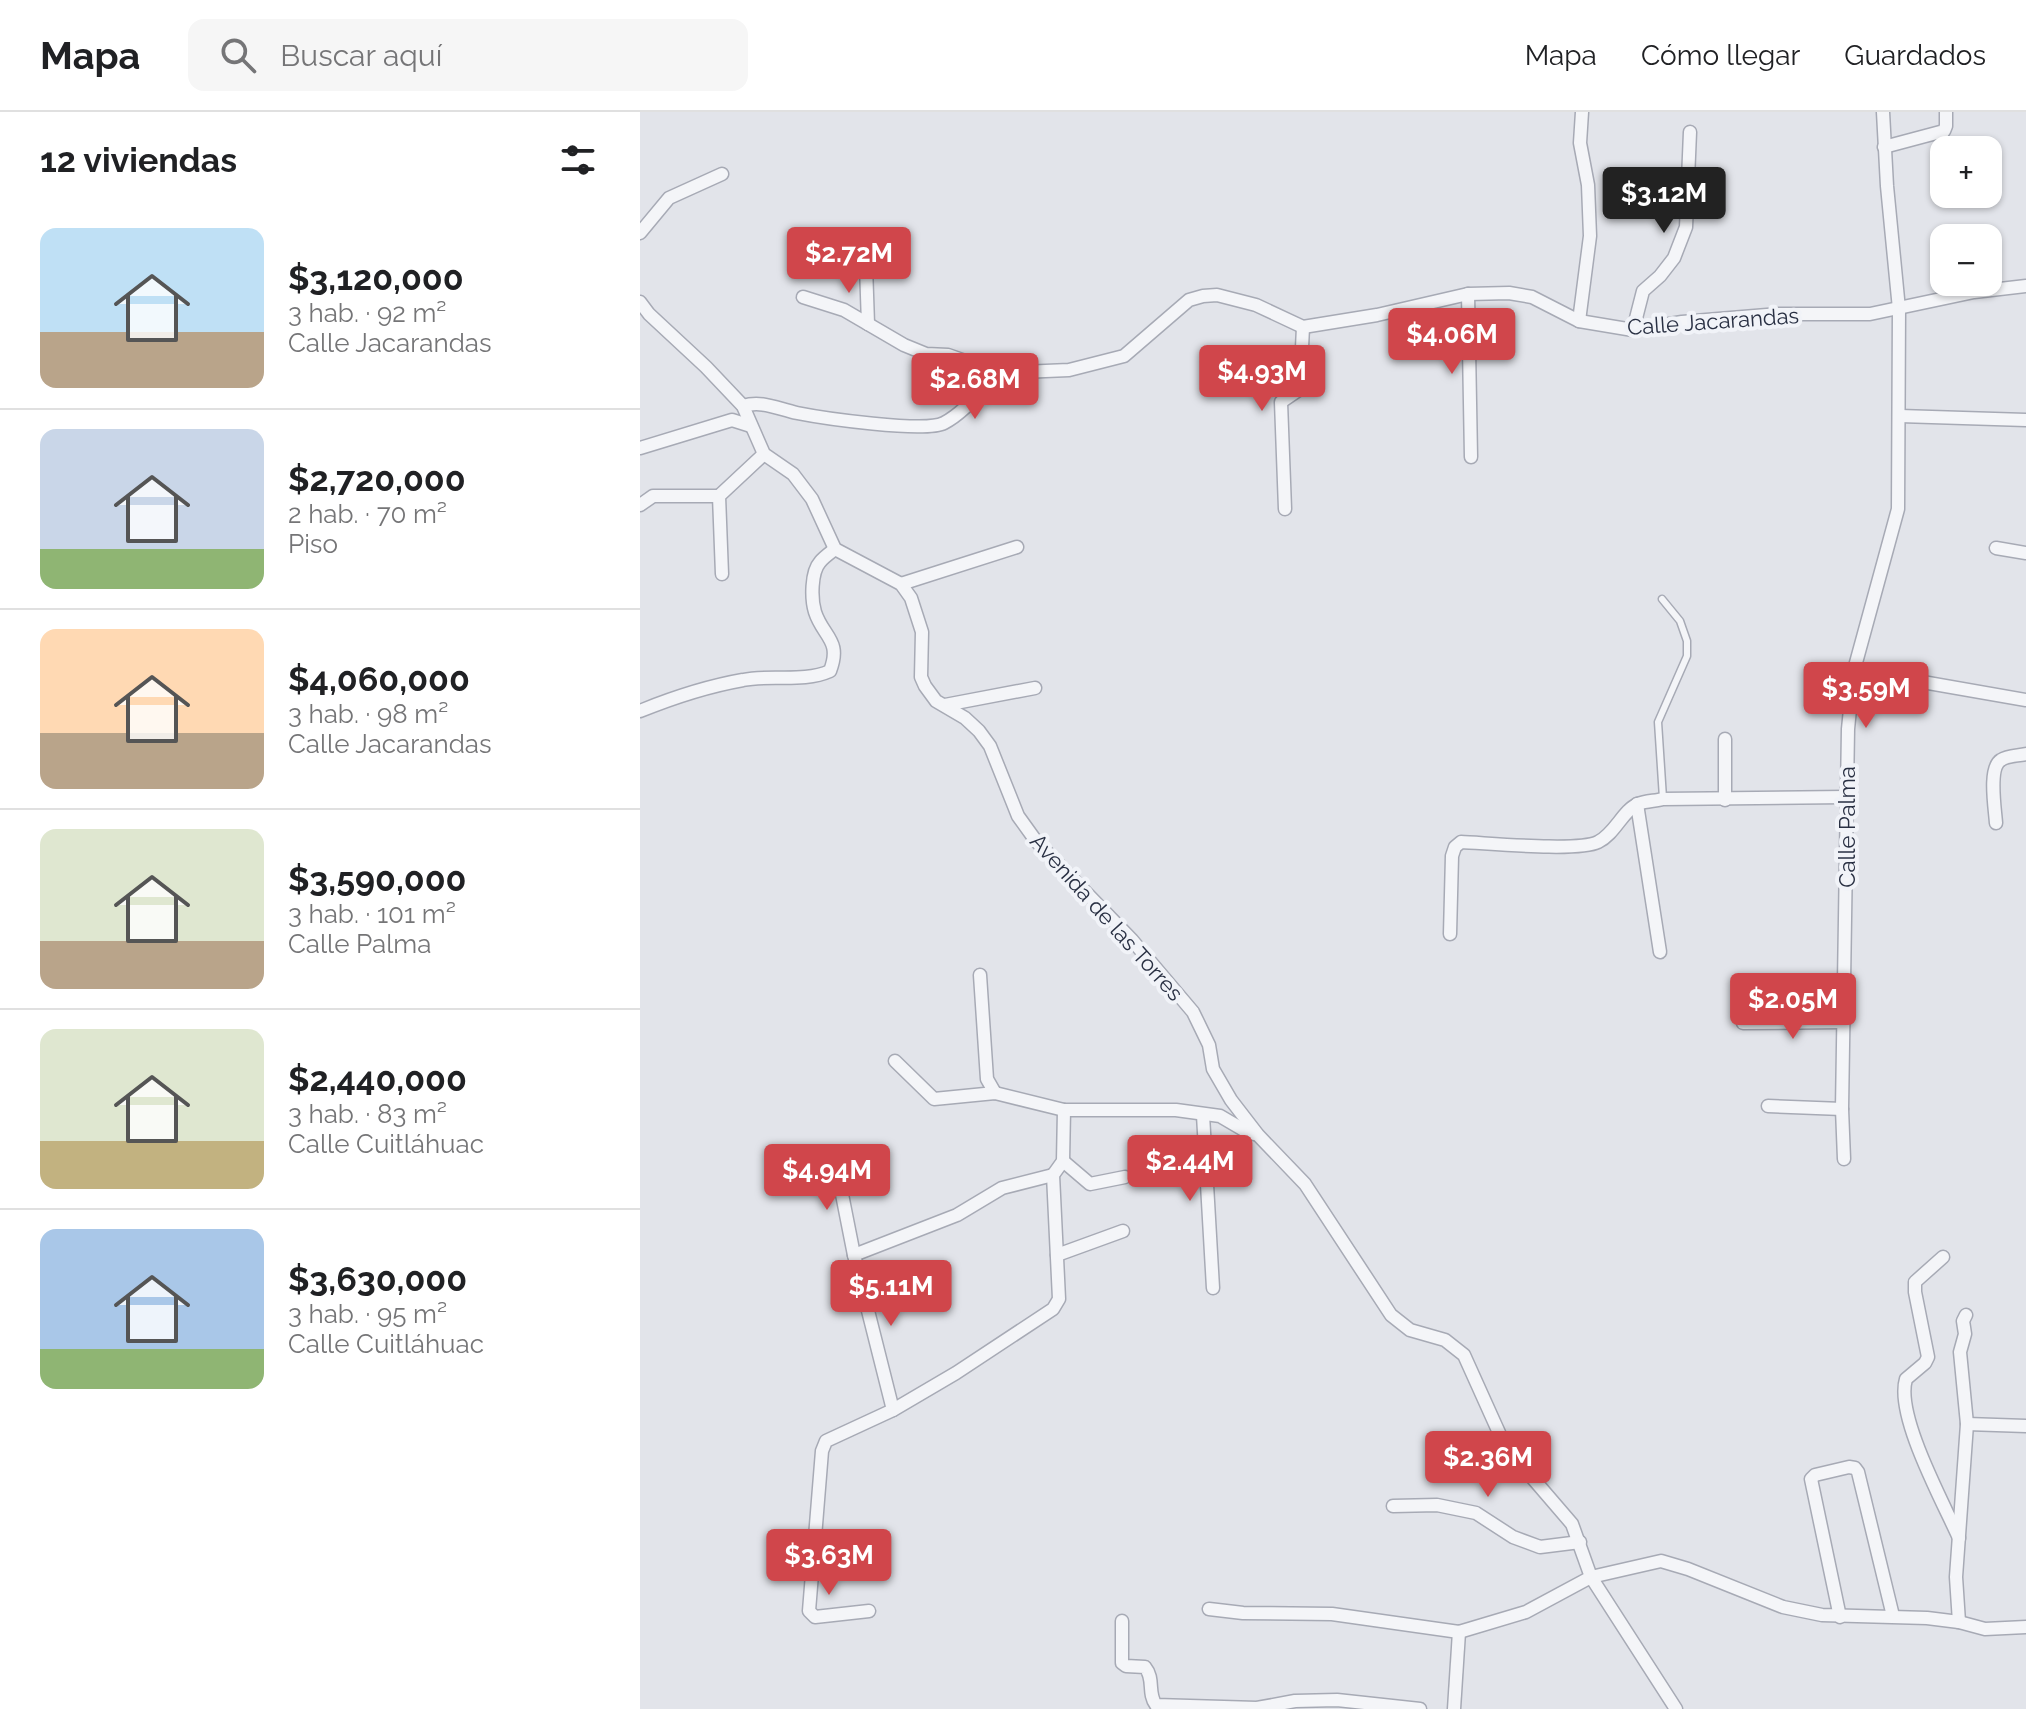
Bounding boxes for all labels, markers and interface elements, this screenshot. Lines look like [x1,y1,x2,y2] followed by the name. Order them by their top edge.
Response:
[188,19,748,91] search box
[40,33,140,78] text: Mapa
[216,33,260,77] icon: search
[280,38,442,73] text: Buscar aquí
[1525,39,1597,72] text: Mapa
[1641,39,1800,72] text: Cómo llegar
[1844,39,1986,72] text: Guardados
[1930,136,2002,296] map controls
[1930,136,2002,208] button: +
[556,138,600,182] icon: filters
[40,140,237,180] text: 12 viviendas
[1599,167,1729,235] pin: $3.12M
[1621,178,1707,208] text: $3.12M
[1930,224,2002,296] button: −
[784,227,914,295] pin: $2.72M
[805,238,893,268] text: $2.72M
[288,258,464,298] text: $3,120,000
[104,260,200,356] icon: home
[288,298,446,328] text: 3 hab. · 92 m²
[1626,302,1800,340] street label: Calle Jacarandas
[1387,308,1517,376] pin: $4.06M
[1406,319,1498,349] text: $4.06M
[288,328,492,358] text: Calle Jacarandas
[1197,345,1327,413] pin: $4.93M
[910,353,1040,421] pin: $2.68M
[1217,356,1307,386] text: $4.93M
[930,364,1020,394] text: $2.68M
[288,459,466,499] text: $2,720,000
[104,461,200,557] icon: home
[288,499,447,529] text: 2 hab. · 70 m²
[288,529,338,559] text: Piso
[288,659,470,699] text: $4,060,000
[104,661,200,757] icon: home
[1801,662,1931,730] pin: $3.59M
[1822,673,1910,703] text: $3.59M
[288,699,448,729] text: 3 hab. · 98 m²
[288,729,492,759] text: Calle Jacarandas
[1834,766,1860,888] street label: Calle Palma
[1025,828,1189,1006] street label: Avenida de las Torres
[288,859,467,899] text: $3,590,000
[104,861,200,957] icon: home
[288,899,456,929] text: 3 hab. · 101 m²
[288,929,431,959] text: Calle Palma
[1728,973,1858,1041] pin: $2.05M
[1748,984,1838,1014] text: $2.05M
[288,1059,467,1099] text: $2,440,000
[104,1061,200,1157] icon: home
[288,1099,447,1129] text: 3 hab. · 83 m²
[288,1129,484,1159] text: Calle Cuitláhuac
[1125,1135,1255,1203] pin: $2.44M
[762,1144,892,1212] pin: $4.94M
[1145,1146,1235,1176] text: $2.44M
[782,1155,872,1185] text: $4.94M
[288,1259,467,1299] text: $3,630,000
[826,1260,956,1328] pin: $5.11M
[104,1261,200,1357] icon: home
[849,1271,933,1301] text: $5.11M
[288,1299,447,1329] text: 3 hab. · 95 m²
[288,1329,484,1359] text: Calle Cuitláhuac
[1423,1431,1553,1499] pin: $2.36M
[1443,1442,1533,1472] text: $2.36M
[764,1529,894,1597] pin: $3.63M
[784,1540,874,1570] text: $3.63M

